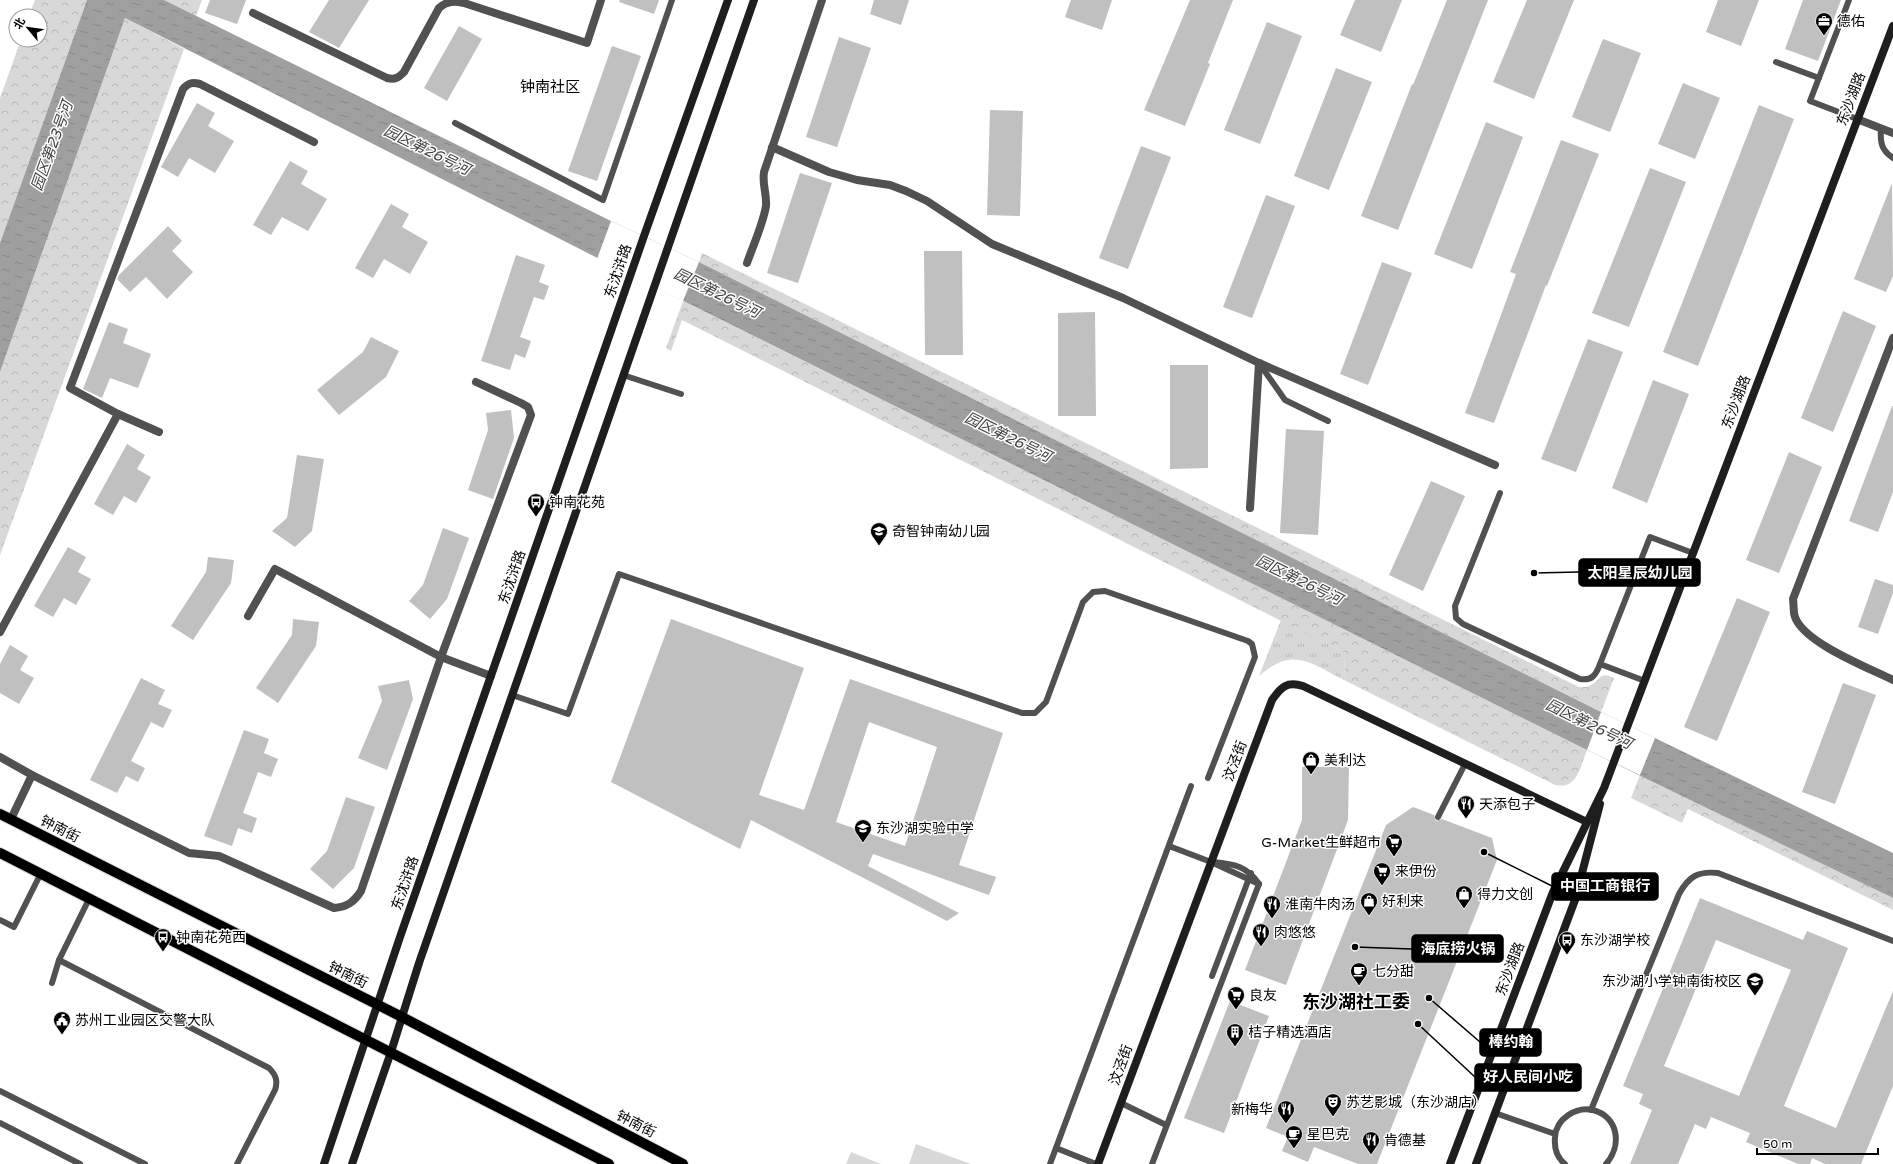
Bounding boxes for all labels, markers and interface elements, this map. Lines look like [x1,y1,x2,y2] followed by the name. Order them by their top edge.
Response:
[8,8,48,48] north arrow
[1814,11,1834,36] office icon: 德佑
[1837,13,1865,30] place label: 德佑
[11,15,28,31] text: 北
[1833,70,1869,128] street label: 东沙湖路
[520,78,580,96] district label: 钟南社区
[27,96,78,193] water label: 园区第23号河
[381,121,476,180] water label: 园区第26号河
[601,242,635,300] street label: 东沈浒路
[671,264,766,323] water label: 园区第26号河
[1718,373,1754,431] street label: 东沙湖路
[962,408,1057,467] water label: 园区第26号河
[526,492,546,517] bus stop icon: 钟南花苑
[549,494,605,511] place label: 钟南花苑
[869,521,889,546] school or university icon: 奇智钟南幼儿园
[892,523,990,540] place label: 奇智钟南幼儿园
[495,548,529,606] street label: 东沈浒路
[1253,551,1348,610] water label: 园区第26号河
[1579,559,1700,586] callout: 太阳星辰幼儿园
[1587,564,1693,582] text: 太阳星辰幼儿园
[1543,695,1638,754] water label: 园区第26号河
[1220,738,1250,784] street label: 汶泾街
[1301,750,1321,775] shop icon: 美利达
[1324,752,1366,769] place label: 美利达
[1456,794,1476,819] restaurant icon: 天添包子
[1479,796,1535,813] place label: 天添包子
[37,812,83,846] street label: 钟南街
[853,818,873,843] school or university icon: 东沙湖实验中学
[876,820,974,837] place label: 东沙湖实验中学
[1384,832,1404,857] supermarket icon: G-Market生鲜超市
[1261,834,1381,851] place label: G-Market生鲜超市
[388,854,422,912] street label: 东沈浒路
[1372,861,1392,886] supermarket icon: 来伊份
[1395,863,1437,880] place label: 来伊份
[1552,873,1658,900] callout: 中国工商银行
[1560,877,1650,895] text: 中国工商银行
[1454,884,1474,909] shop icon: 得力文创
[1477,886,1533,903] place label: 得力文创
[1359,891,1379,916] shop icon: 好利来
[1382,893,1424,910] place label: 好利来
[1262,894,1282,919] restaurant icon: 淮南牛肉汤
[1285,896,1355,913] place label: 淮南牛肉汤
[1251,922,1271,947] restaurant icon: 肉悠悠
[1274,924,1316,941] place label: 肉悠悠
[153,927,173,952] bus stop icon: 钟南花苑西
[176,929,246,946] place label: 钟南花苑西
[1557,930,1577,955] bus stop icon: 东沙湖学校
[1580,932,1650,949] place label: 东沙湖学校
[1412,935,1503,962] callout: 海底捞火锅
[1420,940,1496,958] text: 海底捞火锅
[1492,940,1528,998] street label: 东沙湖路
[325,958,371,992] street label: 钟南街
[1349,961,1369,986] cafe icon: 七分甜
[1372,963,1414,980] place label: 七分甜
[1745,971,1765,996] school or university icon: 东沙湖小学钟南街校区
[1602,973,1742,990] place label: 东沙湖小学钟南街校区
[1226,985,1246,1010] supermarket icon: 良友
[1249,987,1277,1004] place label: 良友
[1302,991,1410,1013] district label: 东沙湖社工委
[52,1010,72,1035] public building icon: 苏州工业园区交警大队
[75,1012,215,1029] place label: 苏州工业园区交警大队
[1225,1022,1245,1047] building icon: 桔子精选酒店
[1248,1024,1332,1041] place label: 桔子精选酒店
[1480,1029,1541,1056] callout: 棒约翰
[1488,1033,1534,1051] text: 棒约翰
[1106,1042,1136,1088] street label: 汶泾街
[1475,1064,1581,1091] callout: 好人民间小吃
[1483,1068,1573,1086] text: 好人民间小吃
[1323,1092,1343,1117] theatre icon: 苏艺影城（东沙湖店）
[1346,1094,1486,1111] place label: 苏艺影城（东沙湖店）
[1276,1099,1296,1124] restaurant icon: 新梅华
[1231,1101,1273,1118] place label: 新梅华
[613,1107,659,1141] street label: 钟南街
[1284,1124,1304,1149] cafe icon: 星巴克
[1307,1126,1349,1143] place label: 星巴克
[1361,1130,1381,1155] restaurant icon: 肯德基
[1757,1130,1878,1156] scale bar
[1384,1132,1426,1149] place label: 肯德基
[1763,1137,1792,1151] text: 50 m

